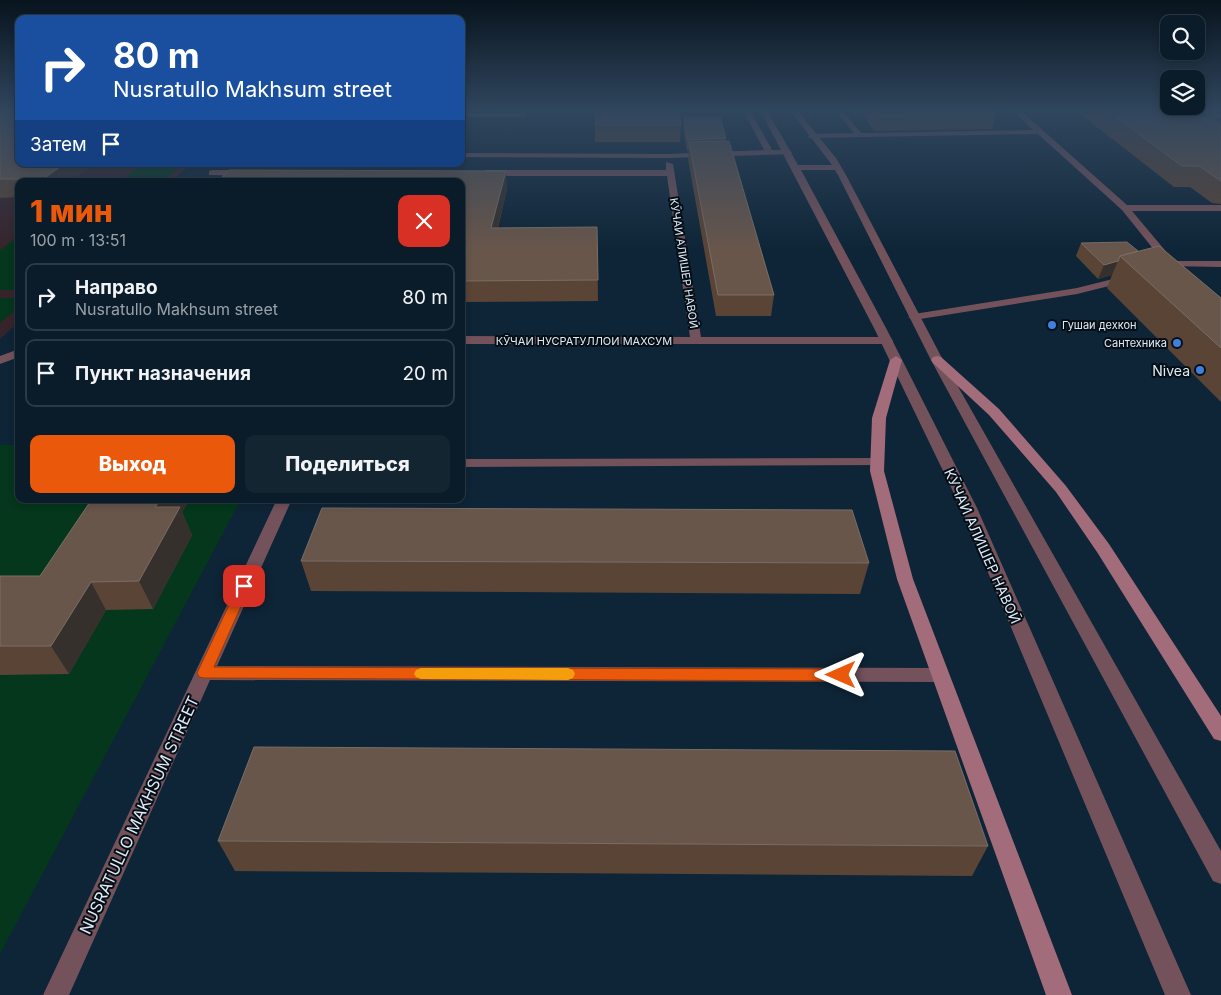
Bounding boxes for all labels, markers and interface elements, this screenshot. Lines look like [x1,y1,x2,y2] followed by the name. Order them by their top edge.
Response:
[1160,15,1205,115] map controls
[1160,15,1205,60] button: search
[113,34,200,76] text: 80 m
[30,35,95,100] icon: right
[1160,70,1205,115] button: layers
[113,76,392,102] text: Nusratullo Makhsum street
[97,130,125,158] icon: arrive
[30,133,87,156] text: Затем
[30,193,113,229] text: 1 мин
[398,195,450,247] button: close
[667,197,701,329] street label: КӮЧАИ АЛИШЕР НАВОӢ
[30,230,126,250] text: 100 m · 13:51
[75,276,158,299] text: Направо
[32,283,60,311] icon: right
[402,286,448,309] text: 80 m
[75,299,278,319] text: Nusratullo Makhsum street
[1062,318,1137,332] place label: Гушаи дехкон
[1046,319,1058,331] marker: Гушаи дехкон
[496,334,672,348] street label: КӮЧАИ НУСРАТУЛЛОИ МАХСУМ
[1104,336,1167,350] place label: Сантехника
[1171,337,1183,349] marker: Сантехника
[32,359,60,387] icon: arrive
[75,362,251,385] text: Пункт назначения
[402,362,448,385] text: 20 m
[1152,362,1190,379] place label: Nivea
[1194,364,1206,376] marker: Nivea
[30,435,235,493] button: Выход
[245,435,450,493] button: Поделиться
[941,466,1025,626] street label: КӮЧАИ АЛИШЕР НАВОӢ
[223,565,265,607] pin
[230,572,258,600] icon: arrive
[814,648,866,700] position arrow
[75,693,203,937] street label: NUSRATULLO MAKHSUM STREET

